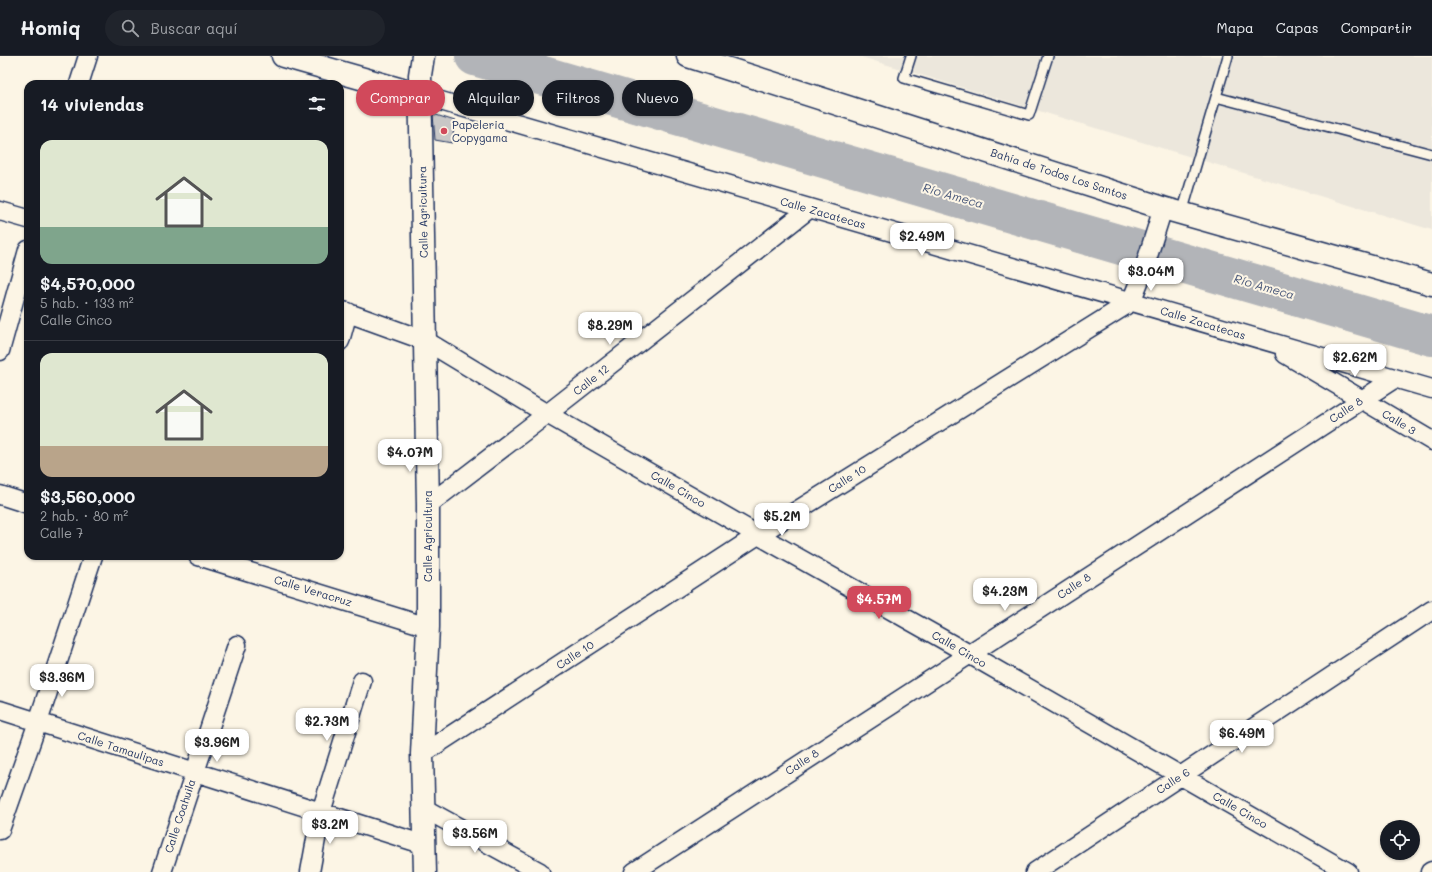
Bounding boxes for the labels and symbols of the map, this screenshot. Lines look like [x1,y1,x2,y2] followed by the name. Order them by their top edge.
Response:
[452,117,508,145] place label: Papeleria Copygama
[439,126,449,136] marker: Papeleria Copygama
[989,144,1130,203] street label: Bahía de Todos Los Santos
[414,166,431,258] street label: Calle Agricultura
[921,179,985,211] water label: Río Ameca
[779,193,868,232] street label: Calle Zacatecas
[889,223,955,257] pin: $2.49M
[1118,258,1184,292] pin: $3.04M
[1232,270,1296,302] water label: Río Ameca
[1159,302,1248,343] street label: Calle Zacatecas
[577,312,643,346] pin: $8.29M
[1322,344,1388,378] pin: $2.62M
[570,361,612,398] street label: Calle 12
[1326,393,1366,426] street label: Calle 8
[1380,406,1419,438] street label: Calle 3
[377,439,443,473] pin: $4.07M
[825,461,869,496] street label: Calle 10
[648,467,709,511] street label: Calle Cinco
[420,490,435,582] street label: Calle Agricultura
[754,503,810,537] pin: $5.2M
[1054,569,1094,602] street label: Calle 8
[272,572,354,610] street label: Calle Veracruz
[972,578,1038,612] pin: $4.23M
[846,586,912,620] pin: $4.57M
[929,627,990,671] street label: Calle Cinco
[553,637,597,672] street label: Calle 10
[29,664,95,698] pin: $3.36M
[294,708,360,742] pin: $2.73M
[1209,720,1275,754] pin: $6.49M
[76,727,166,770] street label: Calle Tamaulipas
[184,729,250,763] pin: $3.96M
[782,745,822,778] street label: Calle 8
[1153,764,1192,797] street label: Calle 6
[160,777,199,855] street label: Calle Coahuila
[1210,788,1271,832] street label: Calle Cinco
[302,811,358,845] pin: $3.2M
[442,820,508,854] pin: $3.56M

